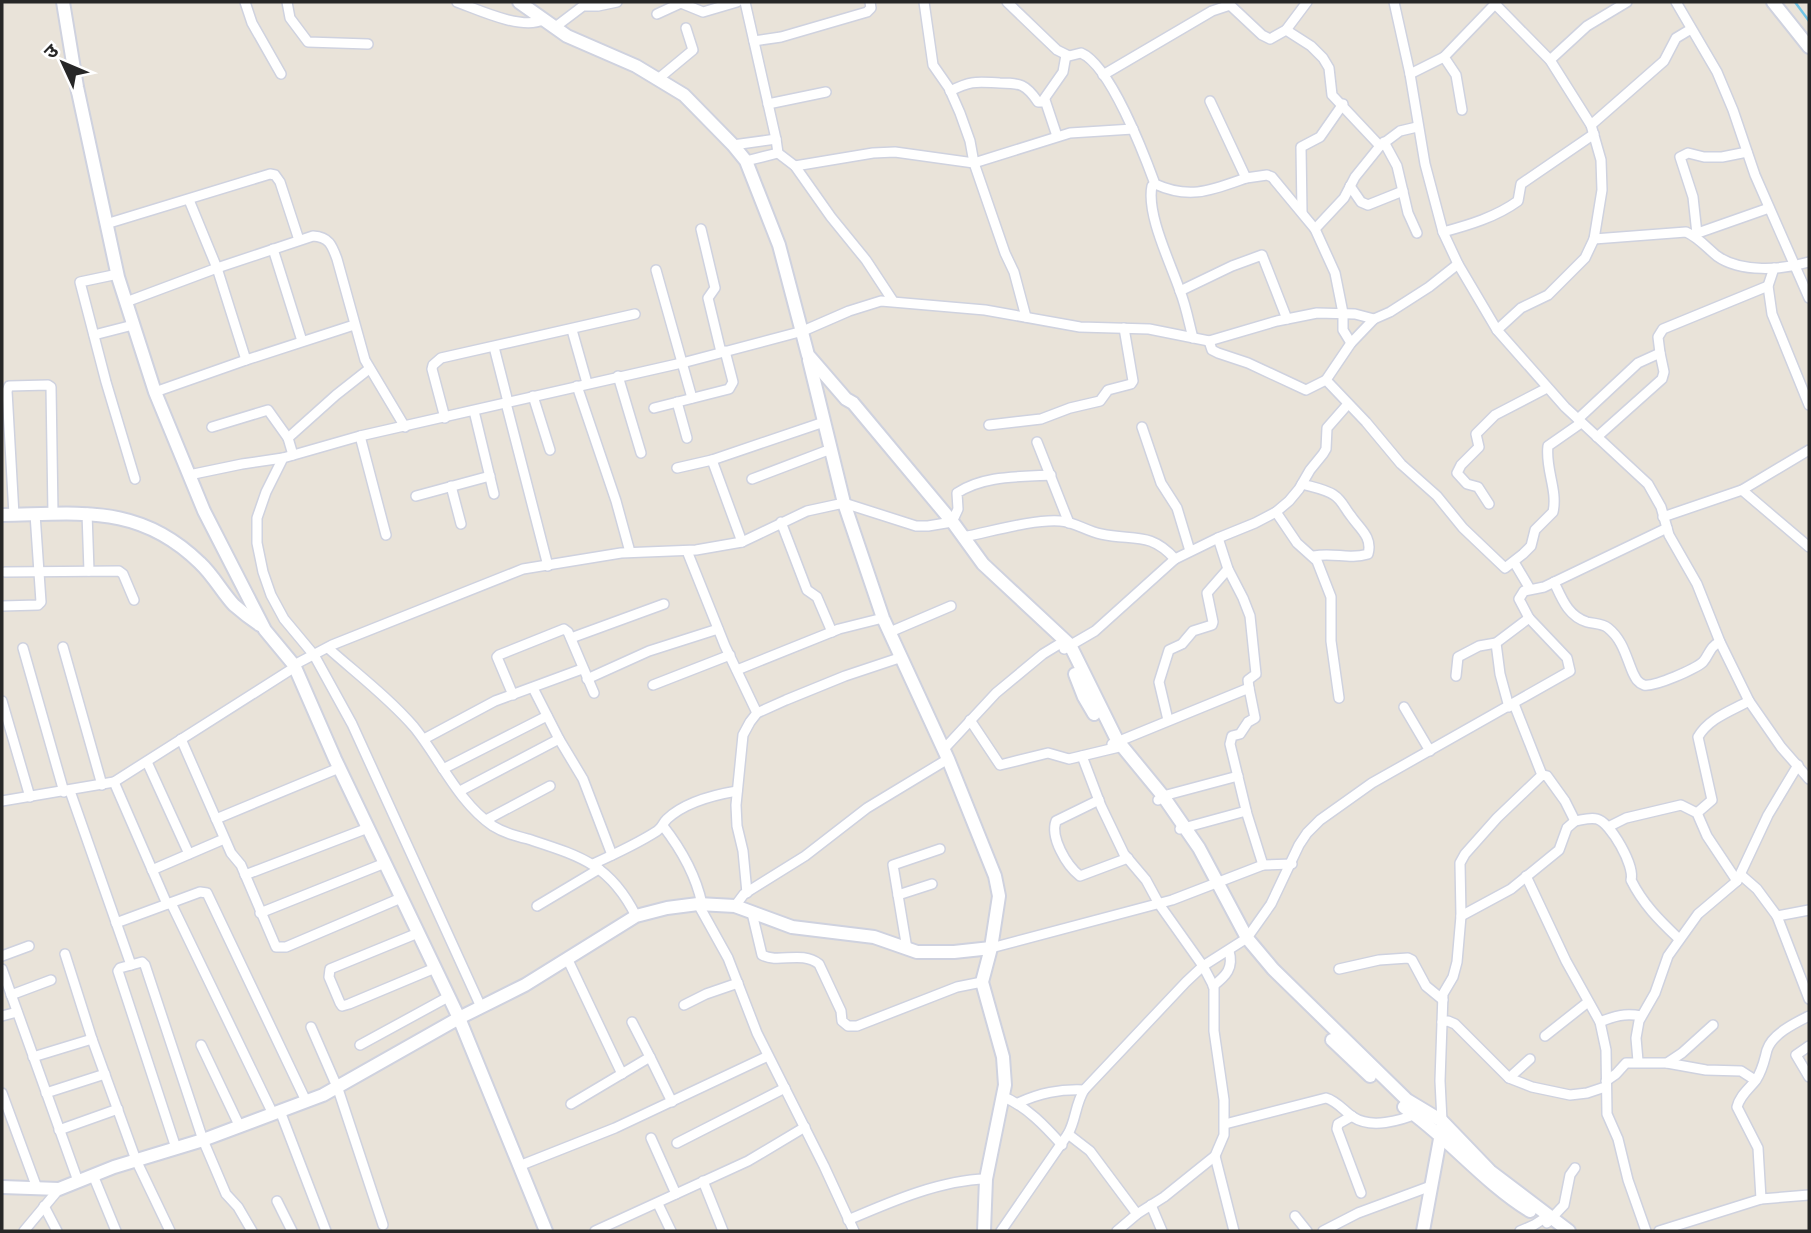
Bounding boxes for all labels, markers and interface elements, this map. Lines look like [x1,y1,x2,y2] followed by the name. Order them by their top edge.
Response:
[28,28,98,98] north arrow
[38,38,66,66] text: उ

